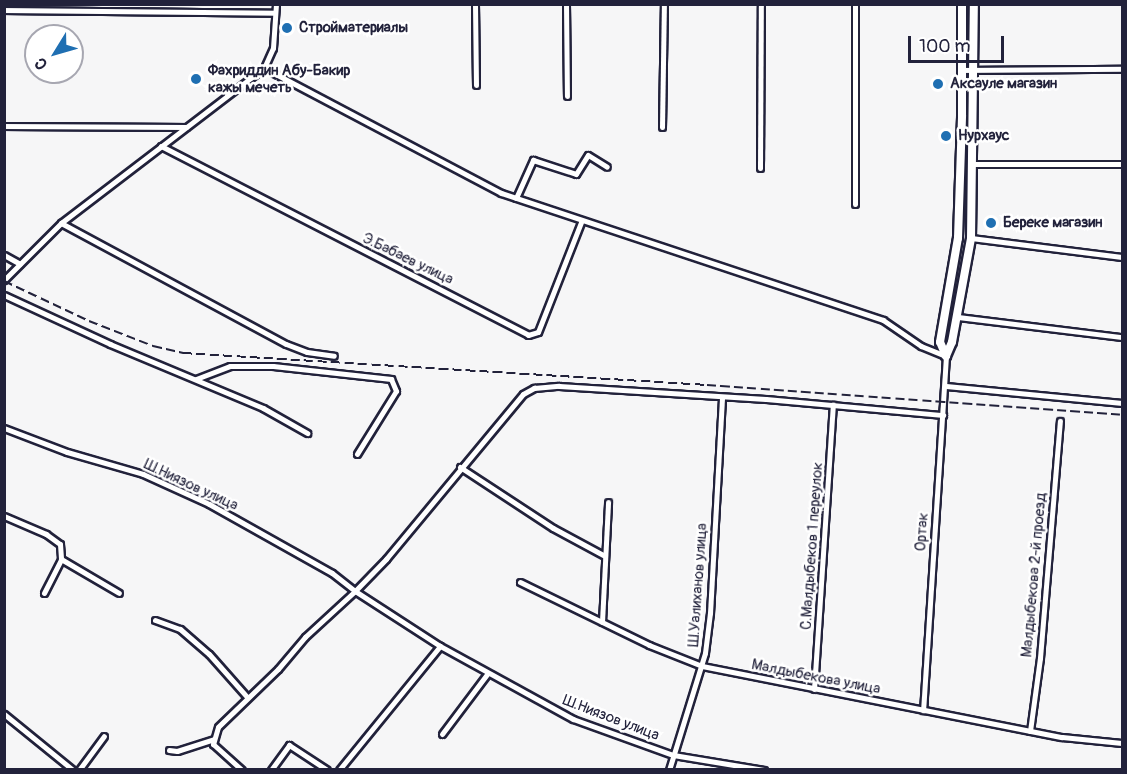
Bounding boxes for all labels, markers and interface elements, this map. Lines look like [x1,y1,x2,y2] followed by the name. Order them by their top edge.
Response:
[299,19,408,37] place label: Стройматериалы
[280,21,294,35] marker: Стройматериалы
[24,24,84,84] north arrow
[911,24,1007,62] scale bar
[919,35,971,58] text: 100 m
[30,54,52,74] text: С
[208,61,350,96] place label: Фахриддин Абу-Бакир кажы мечеть
[189,72,203,86] marker: Фахриддин Абу-Бакир кажы мечеть
[950,75,1057,93] place label: Аксауле магазин
[931,77,945,91] marker: Аксауле магазин
[958,127,1009,145] place label: Нурхаус
[939,129,953,143] marker: Нурхаус
[1003,214,1103,232] place label: Береке магазин
[984,216,998,230] marker: Береке магазин
[360,229,456,289] street label: Э.Бабаев улица
[141,455,241,515] street label: Ш.Ниязов улица
[797,462,827,630] street label: С.Малдыбеков 1 переулок
[1018,492,1050,658] street label: Малдыбекова 2-й проезд
[912,512,932,552] street label: Ортак
[685,522,711,648] street label: Ш.Уалиханов улица
[750,656,882,698] street label: Малдыбекова улица
[560,691,662,745] street label: Ш.Ниязов улица

